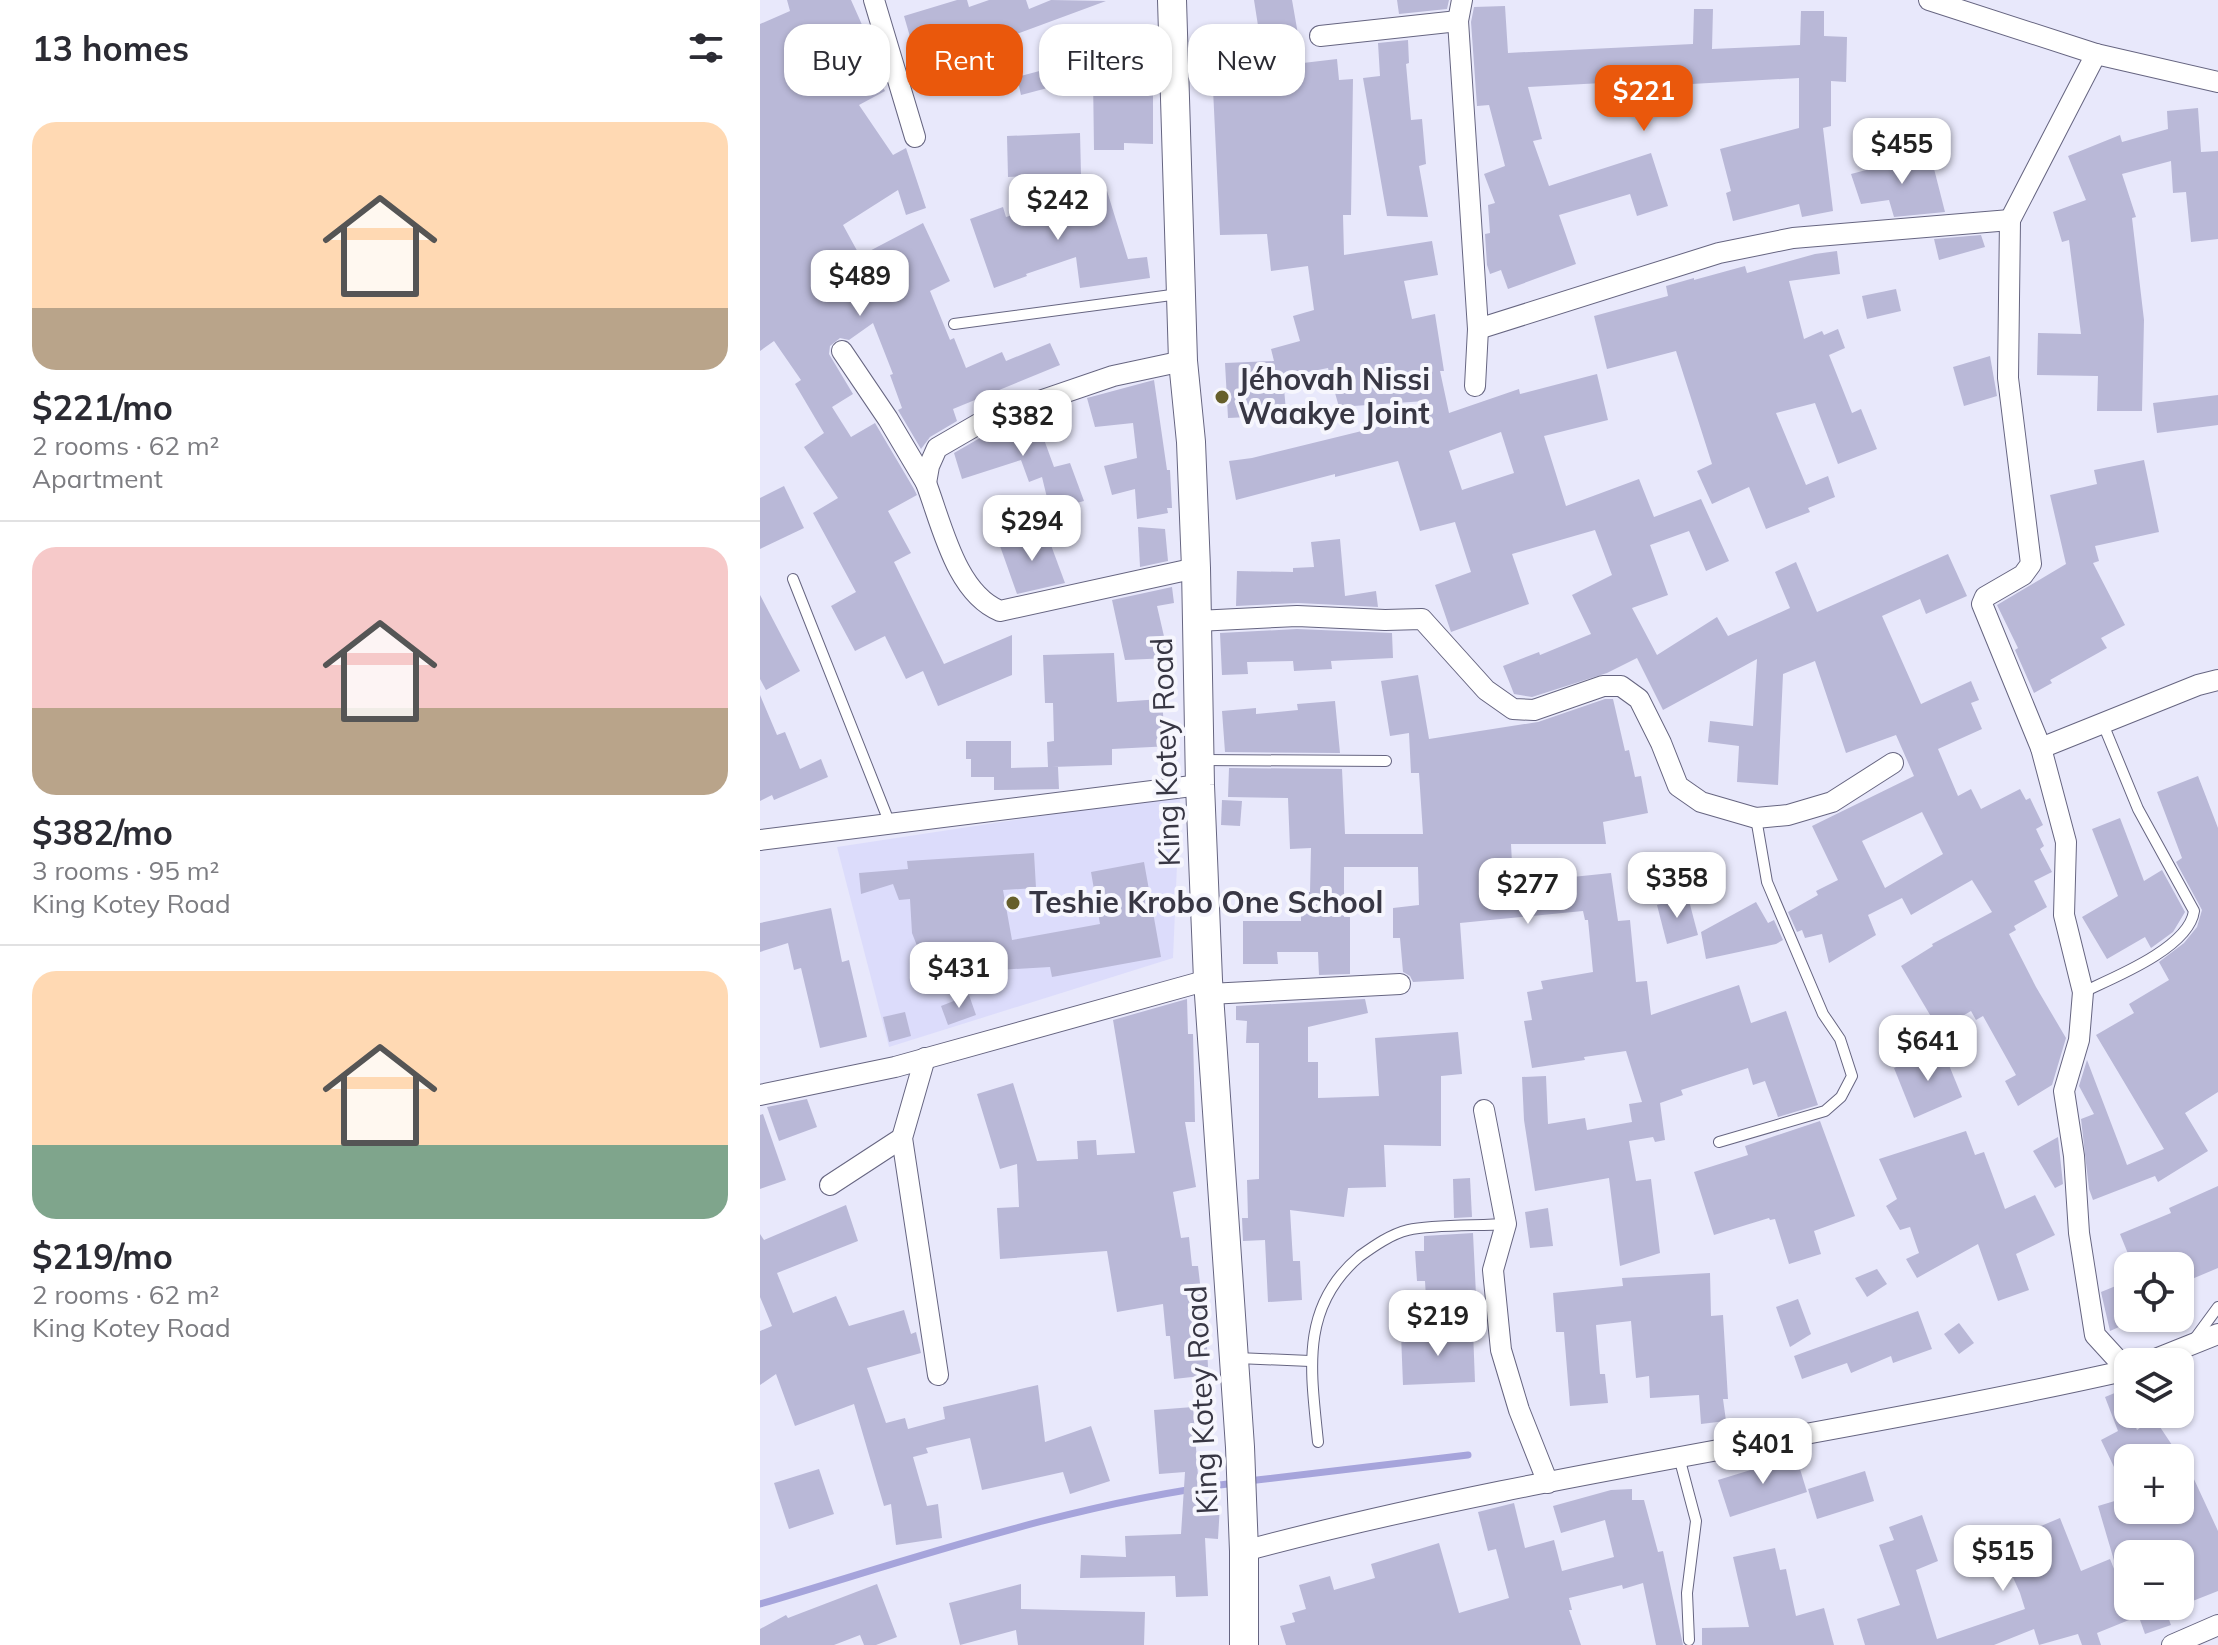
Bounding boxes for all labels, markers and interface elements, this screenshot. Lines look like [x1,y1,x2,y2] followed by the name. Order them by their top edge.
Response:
[784,24,890,96] chip: Buy
[906,24,1023,96] chip: Rent
[1039,24,1172,96] chip: Filters
[1188,24,1305,96] chip: New
[684,26,728,70] icon: filters
[32,27,189,70] text: 13 homes
[1597,65,1691,133] pin: $221
[1613,74,1675,107] text: $221
[1855,118,1949,186] pin: $455
[1871,127,1933,160] text: $455
[308,174,452,318] icon: home
[1011,174,1105,242] pin: $242
[1027,183,1089,216] text: $242
[813,250,907,318] pin: $489
[829,259,891,292] text: $489
[1238,360,1430,432] place label: Jéhovah Nissi Waakye Joint
[32,386,173,429] text: $221/mo
[1213,388,1231,406] marker: Jéhovah Nissi Waakye Joint
[976,390,1070,458] pin: $382
[992,399,1054,432] text: $382
[32,429,219,462] text: 2 rooms · 62 m²
[32,462,163,495] text: Apartment
[985,495,1079,563] pin: $294
[1001,504,1063,537] text: $294
[308,599,452,743] icon: home
[1142,637,1188,867] street label: King Kotey Road
[32,811,173,854] text: $382/mo
[1630,852,1724,920] pin: $358
[32,854,219,887] text: 3 rooms · 95 m²
[1481,858,1575,926] pin: $277
[1646,861,1708,894] text: $358
[1497,867,1559,900] text: $277
[1029,883,1383,921] place label: Teshie Krobo One School
[32,887,231,920] text: King Kotey Road
[1004,894,1022,912] marker: Teshie Krobo One School
[912,942,1006,1010] pin: $431
[928,951,990,984] text: $431
[1881,1015,1975,1083] pin: $641
[308,1023,452,1167] icon: home
[1897,1024,1959,1057] text: $641
[32,1235,173,1278] text: $219/mo
[2114,1252,2194,1620] map controls
[2114,1252,2194,1332] button: locate
[32,1278,219,1311] text: 2 rooms · 62 m²
[1176,1285,1226,1515] street label: King Kotey Road
[1391,1290,1485,1358] pin: $219
[1407,1299,1469,1332] text: $219
[32,1311,231,1344] text: King Kotey Road
[2114,1348,2194,1428] button: layers
[1716,1418,1810,1486] pin: $401
[1732,1427,1794,1460] text: $401
[2114,1444,2194,1524] button: +
[1956,1525,2050,1593] pin: $515
[1972,1534,2034,1567] text: $515
[2114,1540,2194,1620] button: −

